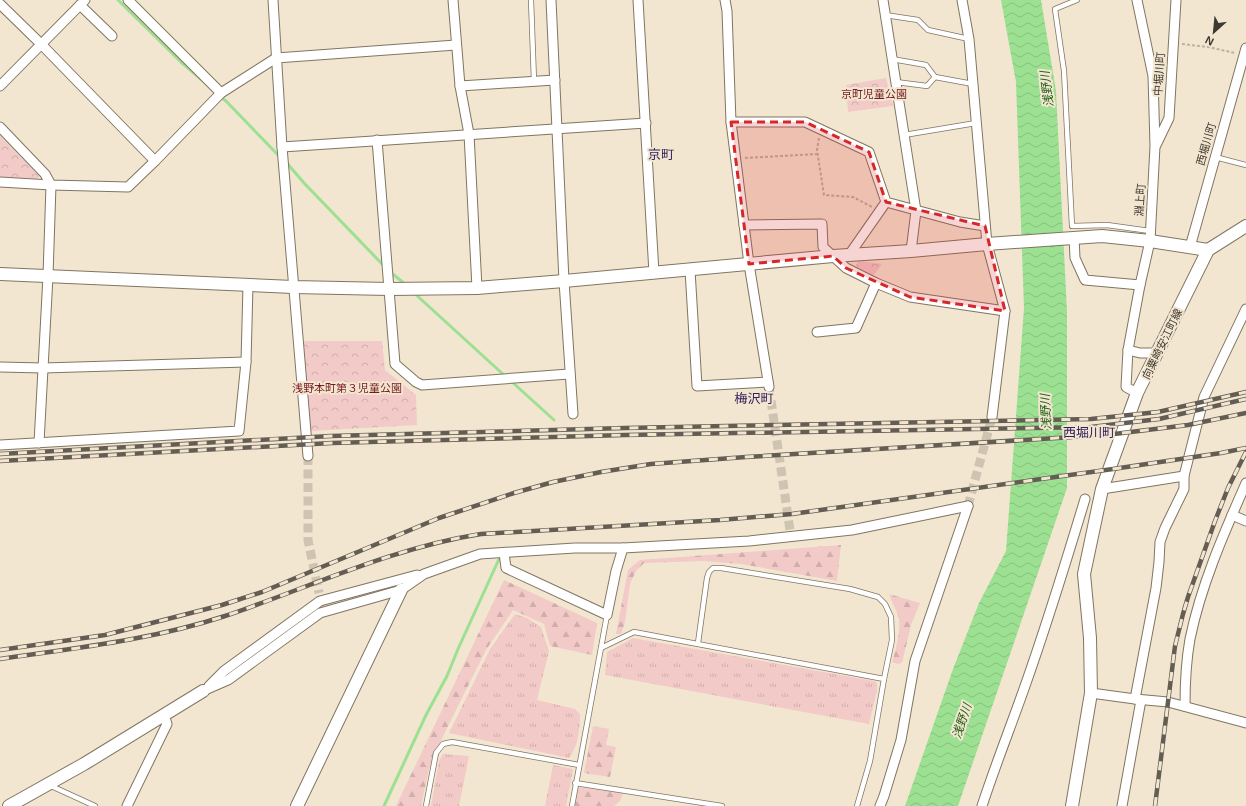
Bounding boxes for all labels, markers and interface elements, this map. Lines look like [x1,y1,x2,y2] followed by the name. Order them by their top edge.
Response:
[1194,12,1234,52] north arrow
[1203,34,1216,48] text: N
[1151,52,1167,96] street label: 中堀川町
[1038,68,1056,108] water label: 浅野川
[841,88,907,100] park label: 京町児童公園
[1194,121,1218,167] street label: 西堀川町
[648,147,674,162] district label: 京町
[1133,183,1147,217] street label: 淵上町
[1140,307,1184,381] street label: 向粟崎安江町線
[292,382,402,394] park label: 浅野本町第３児童公園
[734,391,774,406] district label: 梅沢町
[1038,392,1054,430] water label: 浅野川
[1063,425,1115,440] district label: 西堀川町
[950,700,975,740] water label: 浅野川

